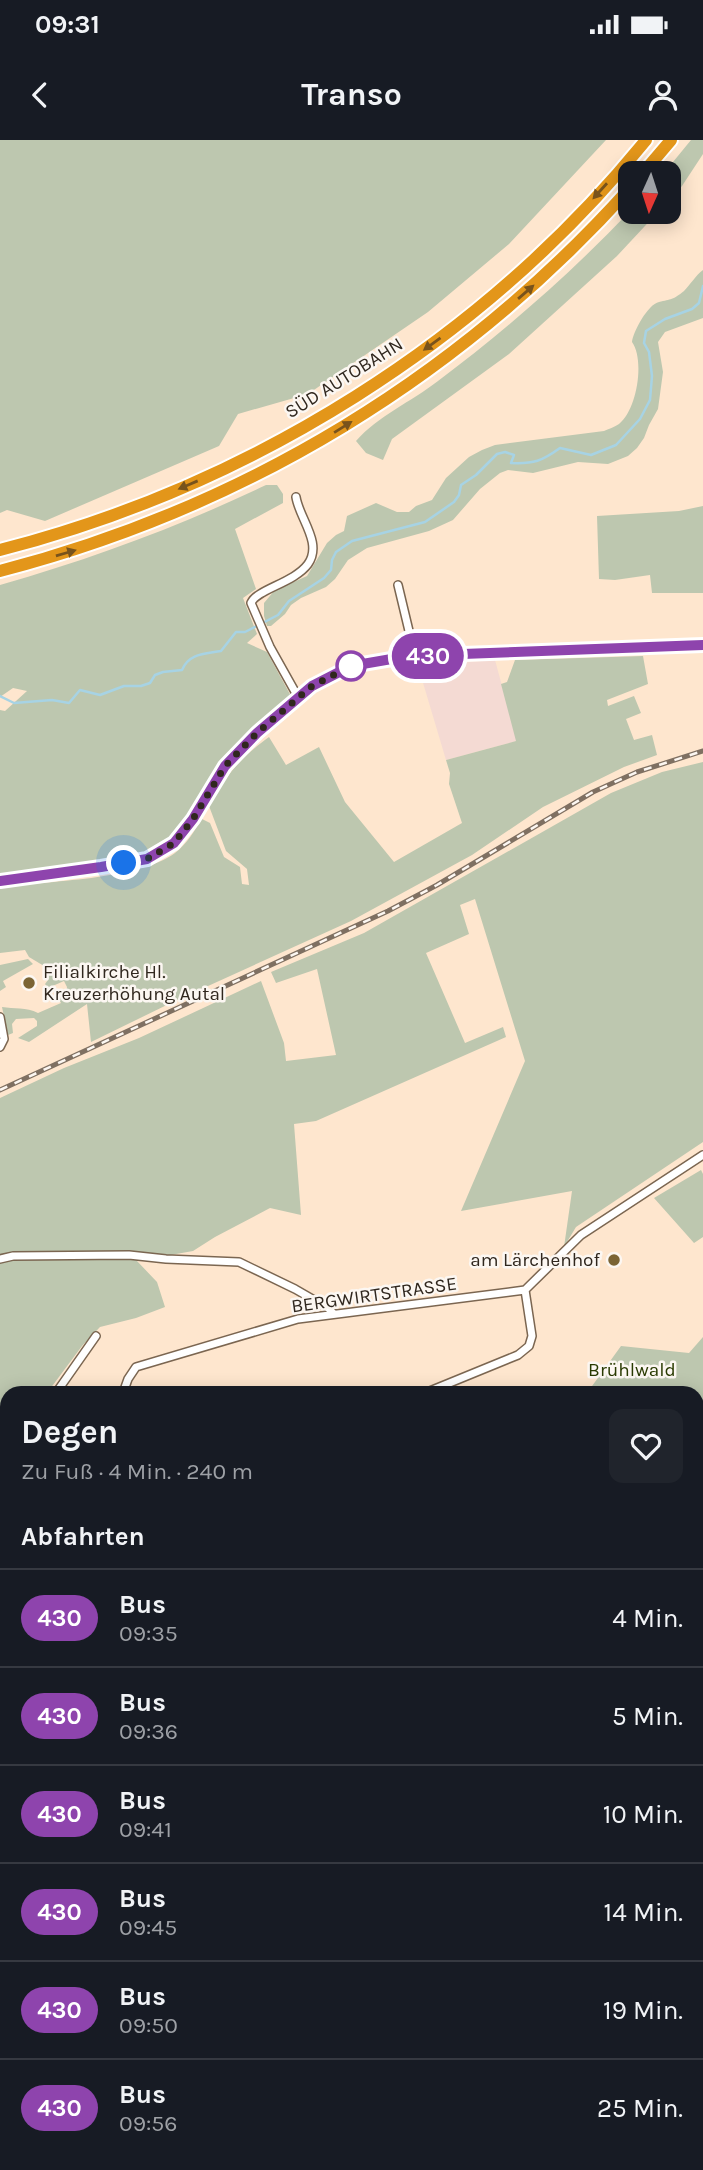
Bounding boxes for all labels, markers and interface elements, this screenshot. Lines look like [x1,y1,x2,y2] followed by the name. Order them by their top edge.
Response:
[35,9,100,40] text: 09:31
[21,76,59,114] icon: back
[301,76,402,113] text: Transo
[644,76,682,114] icon: person
[618,161,681,224] north arrow
[618,161,681,224] map controls
[593,182,609,199] one-way arrow
[518,285,535,300] one-way arrow
[281,333,407,423] street label: SÜD AUTOBAHN
[423,336,441,350] one-way arrow
[334,420,353,433] one-way arrow
[177,480,198,491] one-way arrow
[56,547,77,557] one-way arrow
[388,633,468,679] line badge: 430
[406,642,450,670] text: 430
[336,651,366,681] unlabelled marker
[106,845,141,880] your location
[43,961,225,1005] place label: Filialkirche Hl. Kreuzerhöhung Autal
[21,975,37,991] marker: Filialkirche Hl. Kreuzerhöhung Autal
[470,1249,600,1271] place label: am Lärchenhof
[606,1252,622,1268] marker: am Lärchenhof
[290,1272,458,1318] street label: BERGWIRTSTRASSE
[588,1359,676,1381] park label: Brühlwald
[609,1409,683,1483] button: heart
[21,1413,118,1451] text: Degen
[21,1458,253,1485] text: Zu Fuß · 4 Min. · 240 m
[21,1521,145,1552] text: Abfahrten
[119,1589,166,1620] text: Bus
[612,1603,683,1634] text: 4 Min.
[37,1604,82,1632] text: 430
[119,1620,178,1647] text: 09:35
[119,1687,166,1718] text: Bus
[612,1701,683,1732] text: 5 Min.
[37,1702,82,1730] text: 430
[119,1718,178,1745] text: 09:36
[119,1785,166,1816] text: Bus
[603,1799,683,1830] text: 10 Min.
[37,1800,82,1828] text: 430
[119,1816,172,1843] text: 09:41
[119,1883,166,1914] text: Bus
[604,1897,683,1928] text: 14 Min.
[37,1898,82,1926] text: 430
[119,1914,177,1941] text: 09:45
[119,1981,166,2012] text: Bus
[603,1995,683,2026] text: 19 Min.
[37,1996,82,2024] text: 430
[119,2012,178,2039] text: 09:50
[119,2079,166,2110] text: Bus
[597,2093,683,2124] text: 25 Min.
[37,2094,82,2122] text: 430
[119,2110,177,2137] text: 09:56

